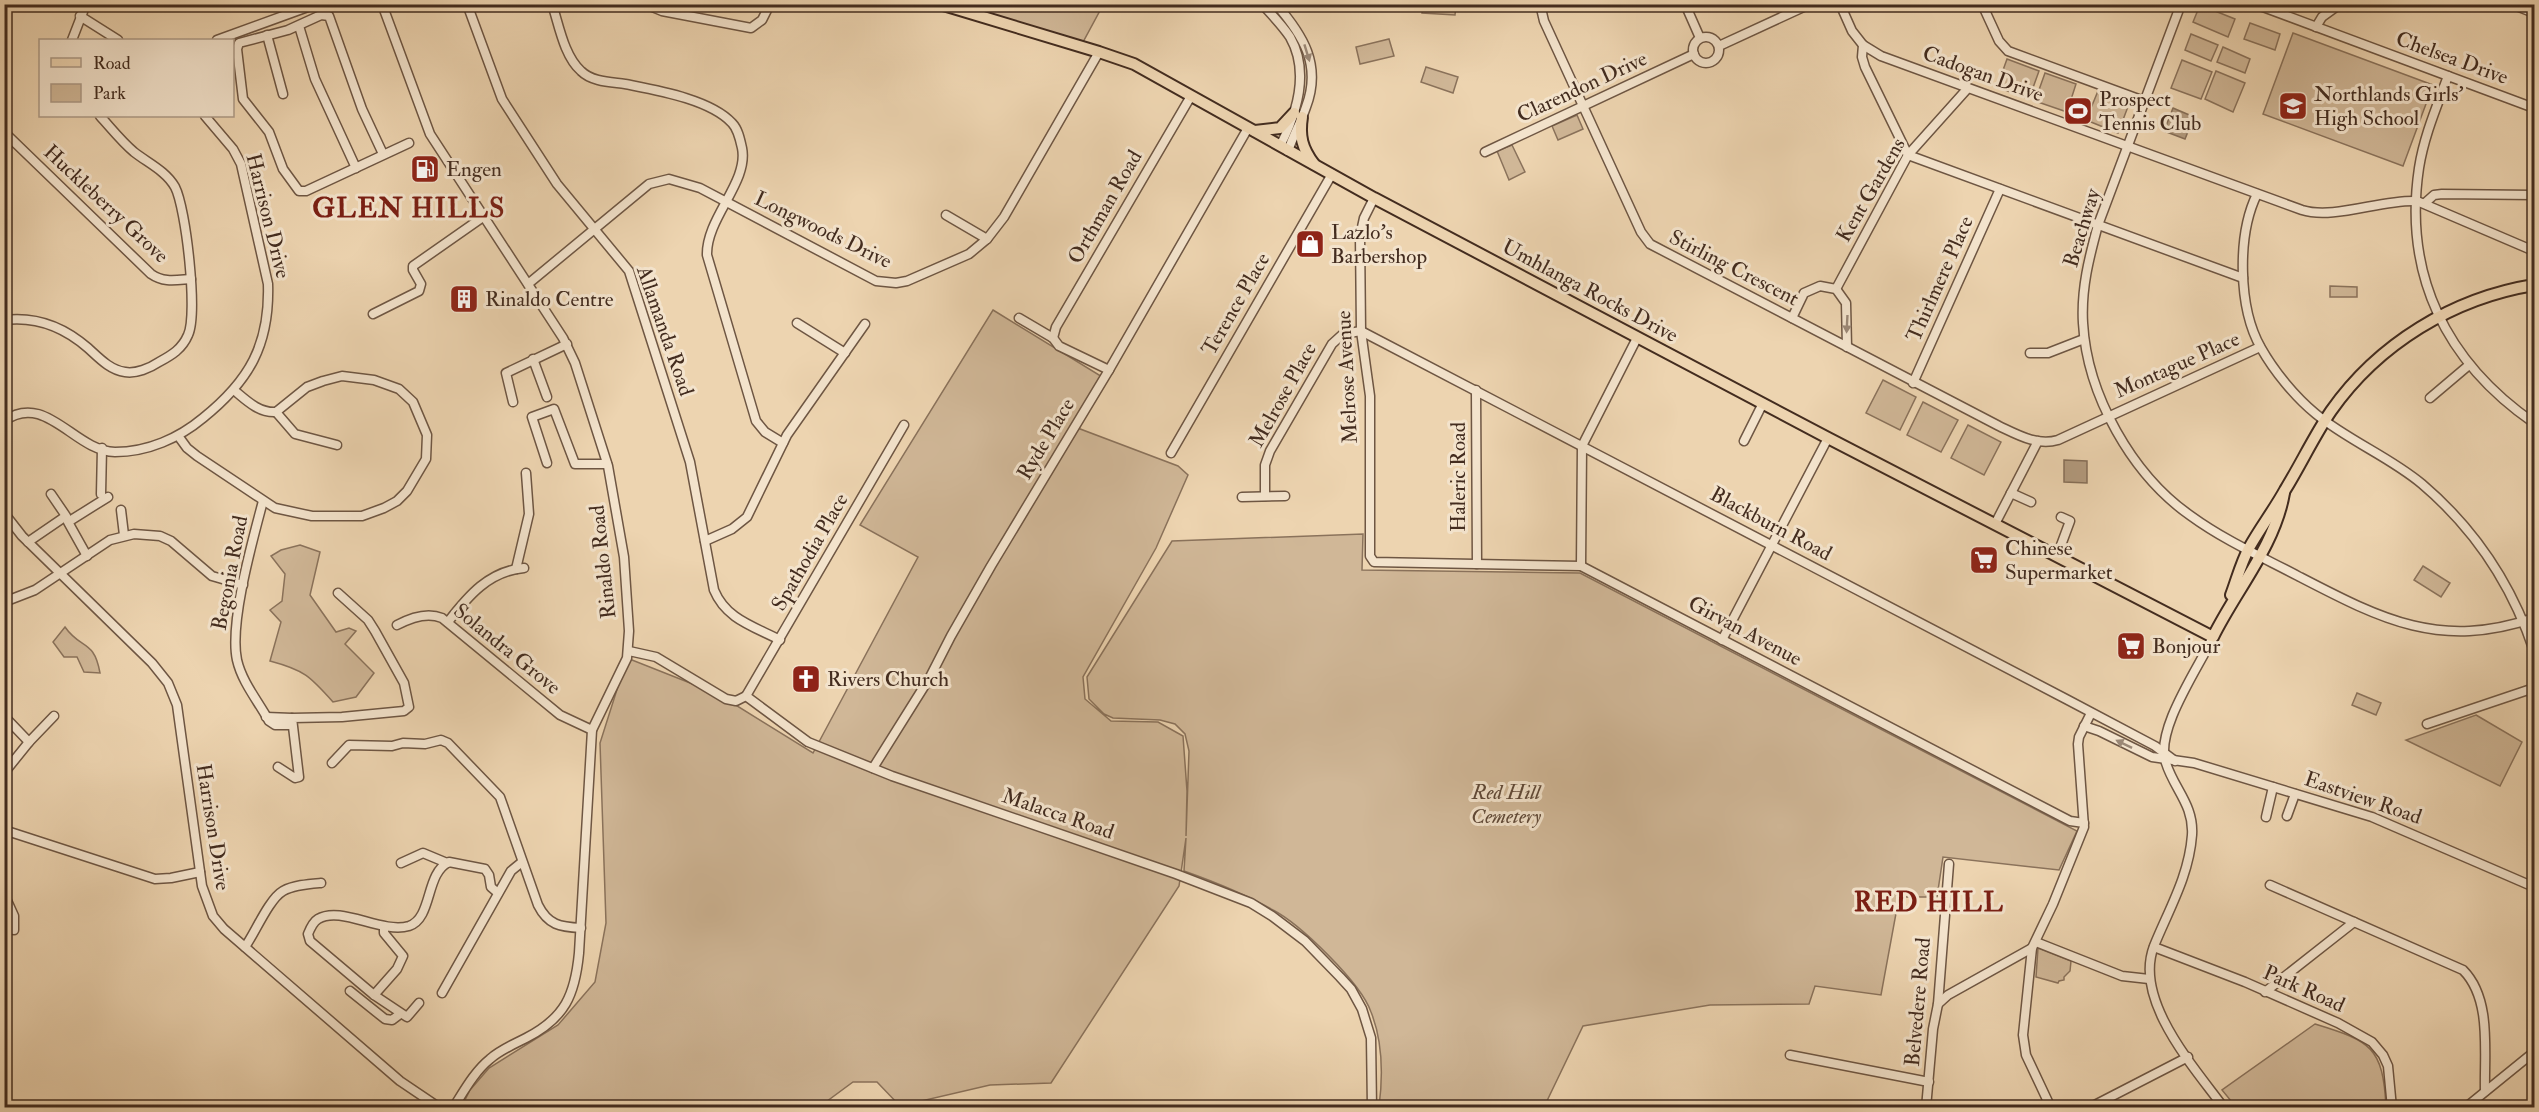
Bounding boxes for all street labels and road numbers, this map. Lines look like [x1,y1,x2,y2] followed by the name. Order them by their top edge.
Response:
[2392,25,2512,91] street label: Chelsea Drive
[1919,40,2047,108] street label: Cadogan Drive
[1513,45,1652,129] street label: Clarendon Drive
[1830,133,1912,247] street label: Kent Gardens
[38,139,175,269] street label: Huckleberry Grove
[1062,145,1149,269] street label: Orthman Road
[239,151,297,281] street label: Harrison Drive
[750,185,896,275] street label: Longwoods Drive
[2057,185,2107,271] street label: Beachway
[1900,212,1980,346] street label: Thirlmere Place
[1665,224,1804,312] street label: Stirling Crescent
[1497,233,1683,349] street label: Umhlanga Rocks Drive
[1196,248,1276,360] street label: Terence Place
[630,261,700,400] street label: Allamanda Road
[1330,310,1364,444] street label: Melrose Avenue
[2110,325,2244,405] street label: Montague Place
[1243,338,1323,452] street label: Melrose Place
[1011,393,1081,485] street label: Ryde Place
[1445,421,1472,532] street label: Haleric Road
[1705,481,1837,568] street label: Blackburn Road
[765,488,855,616] street label: Spathodia Place
[584,503,622,620] street label: Rinaldo Road
[206,513,254,633] street label: Begonia Road
[1684,590,1807,672] street label: Girvan Avenue
[448,597,566,701] street label: Solandra Grove
[190,762,236,892] street label: Harrison Drive
[2301,765,2426,831] street label: Eastview Road
[998,782,1118,846] street label: Malacca Road
[1899,936,1937,1068] street label: Belvedere Road
[2259,959,2350,1019] street label: Park Road

